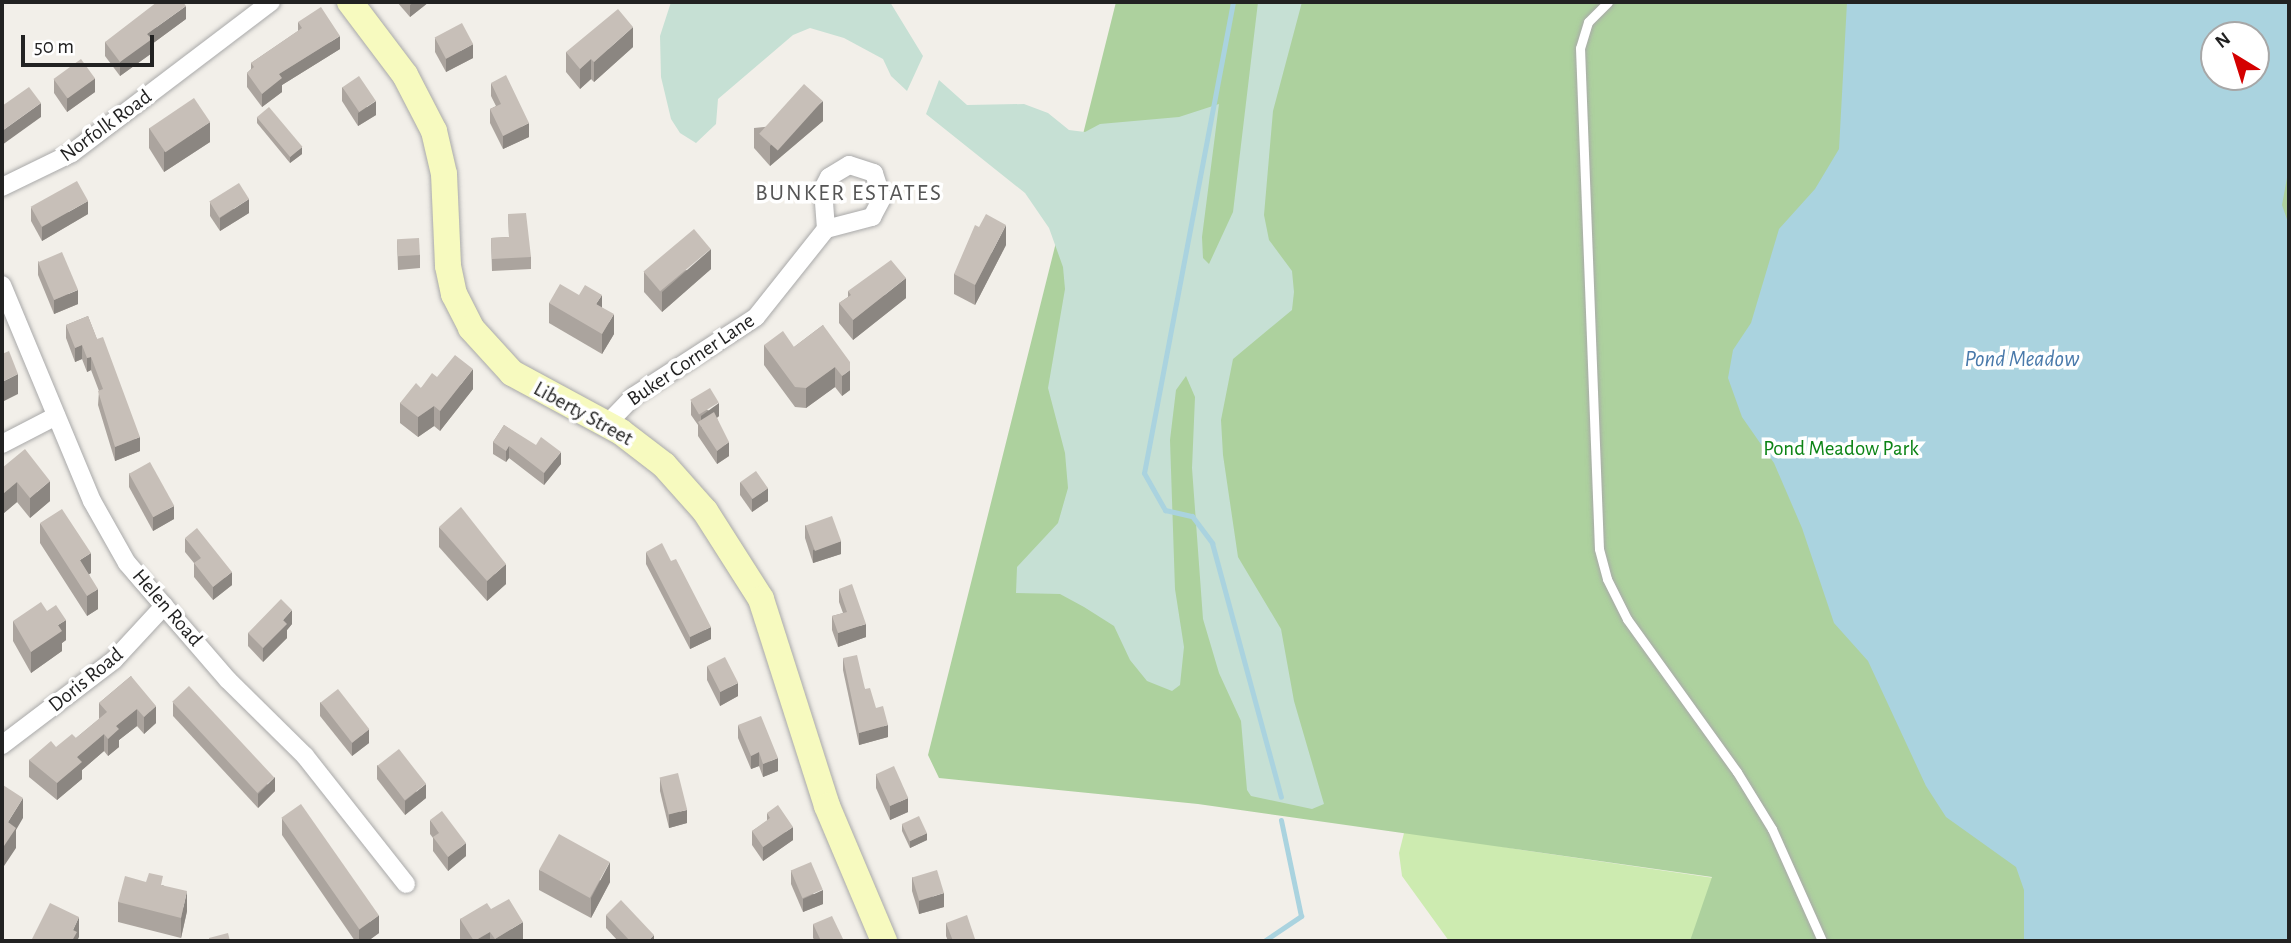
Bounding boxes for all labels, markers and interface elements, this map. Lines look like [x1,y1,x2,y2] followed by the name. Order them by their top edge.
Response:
[24,21,158,65] scale bar
[2200,21,2270,91] north arrow
[2212,29,2234,52] text: N
[34,36,74,57] text: 50 m
[55,84,157,168] street label: Norfolk Road
[757,180,941,208] district label: BUNKER ESTATES
[623,308,759,412] street label: Buker Corner Lane
[1965,346,2079,374] water label: Pond Meadow
[529,376,637,452] street label: Liberty Street
[1763,436,1919,462] park label: Pond Meadow Park
[126,564,208,652] street label: Helen Road
[44,642,128,718] street label: Doris Road

